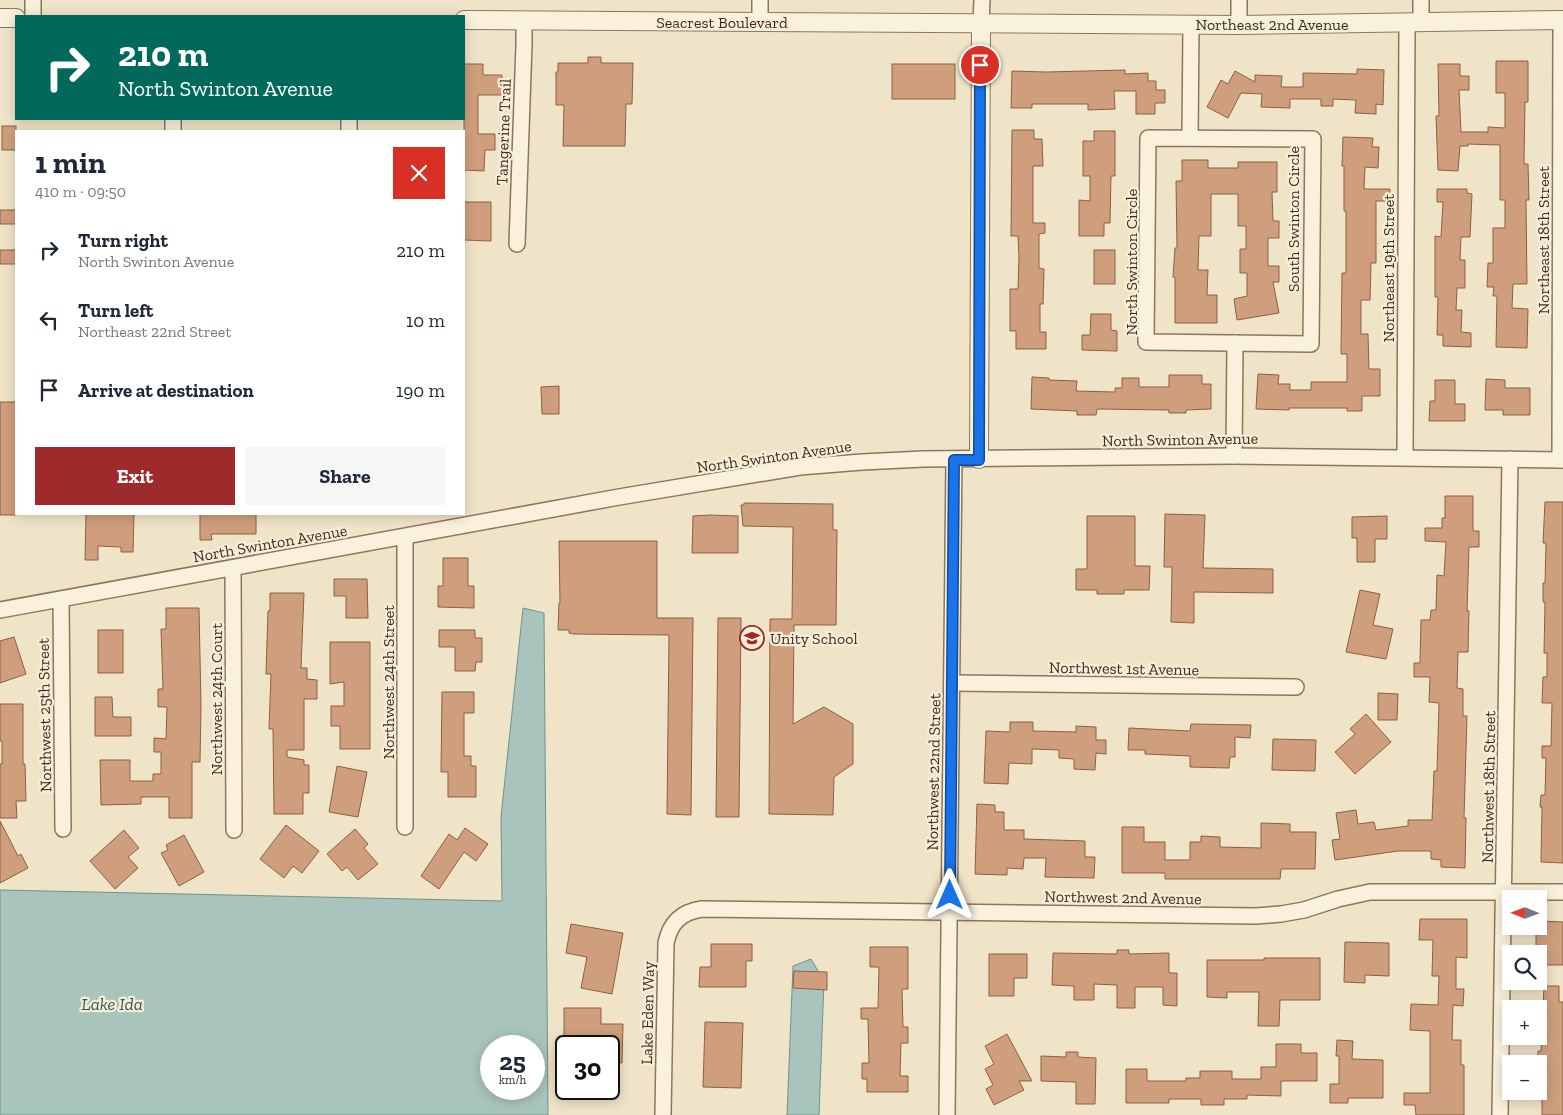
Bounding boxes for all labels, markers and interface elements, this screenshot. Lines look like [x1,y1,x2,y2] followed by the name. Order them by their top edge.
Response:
[656,13,788,32] street label: Seacrest Boulevard
[1195,15,1349,34] street label: Northeast 2nd Avenue
[118,33,208,75] text: 210 m
[35,35,100,100] icon: right
[959,44,1001,86] pin
[966,51,994,79] icon: arrive
[118,75,333,102] text: North Swinton Avenue
[492,78,515,186] street label: Tangerine Trail
[35,145,106,181] text: 1 min
[1284,146,1303,292] street label: South Swinton Circle
[393,147,445,199] button: close
[1534,166,1553,314] street label: Northeast 18th Street
[35,182,126,201] text: 410 m · 09:50
[1122,189,1141,335] street label: North Swinton Circle
[1379,194,1398,342] street label: Northeast 19th Street
[78,229,168,252] text: Turn right
[35,236,63,264] icon: right
[396,239,445,262] text: 210 m
[78,252,234,271] text: North Swinton Avenue
[78,299,153,322] text: Turn left
[35,306,63,334] icon: left
[406,309,445,332] text: 10 m
[78,322,231,341] text: Northeast 22nd Street
[35,376,63,404] icon: arrive
[78,379,254,402] text: Arrive at destination
[396,379,445,402] text: 190 m
[1102,429,1258,450] street label: North Swinton Avenue
[695,436,853,477] street label: North Swinton Avenue
[35,447,235,505] button: Exit
[245,447,445,505] button: Share
[191,521,349,566] street label: North Swinton Avenue
[379,605,398,759] street label: Northwest 24th Street
[207,623,226,775] street label: Northwest 24th Court
[739,625,765,651] school or university icon: Unity School
[770,629,858,648] place label: Unity School
[34,638,55,792] street label: Northwest 25th Street
[1049,658,1199,679] street label: Northwest 1st Avenue
[923,693,944,851] street label: Northwest 22nd Street
[1478,711,1499,863] street label: Northwest 18th Street
[923,868,975,920] position arrow
[1044,887,1202,908] street label: Northwest 2nd Avenue
[1502,890,1548,935] north arrow
[1502,890,1547,1100] map controls
[1502,945,1547,990] button: search
[637,960,658,1065] street label: Lake Eden Way
[81,993,143,1015] water label: Lake Ida
[1502,1000,1547,1045] button: +
[555,1035,620,1100] speed limit sign: 30
[499,1046,526,1076] text: 25
[1502,1055,1547,1100] button: −
[499,1073,526,1087] text: km/h

